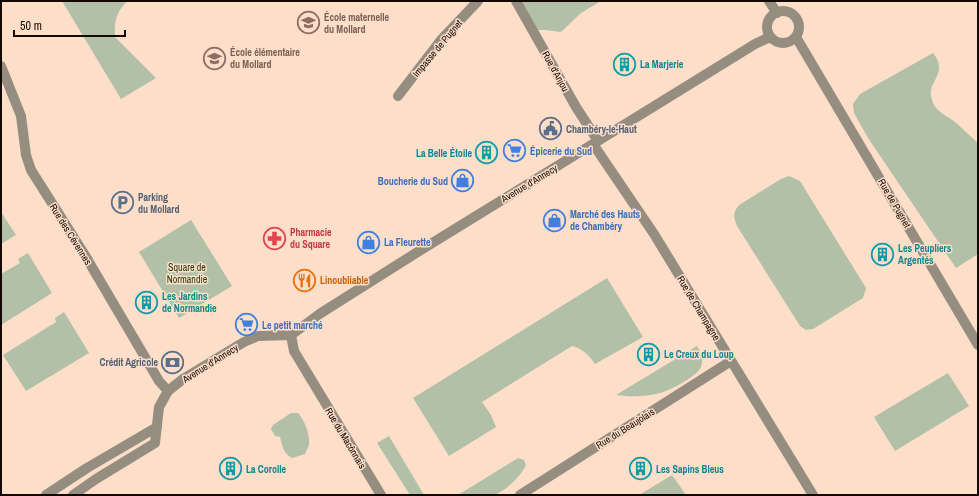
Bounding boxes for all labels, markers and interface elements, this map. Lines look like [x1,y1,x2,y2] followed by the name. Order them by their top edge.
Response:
[296,10,322,36] school or university icon: École maternelle du Mollard
[324,11,390,36] place label: École maternelle du Mollard
[14,12,125,38] scale bar
[410,17,466,80] street label: Impasse de Pugnet
[20,18,42,34] text: 50 m
[202,45,228,71] school or university icon: École élémentaire du Mollard
[230,46,300,71] place label: École élémentaire du Mollard
[539,49,572,94] street label: Rue d'Anjou
[611,51,637,77] building icon: La Marjerie
[640,58,684,71] place label: La Marjerie
[537,116,563,142] public building icon: Chambéry-le-Haut
[566,123,637,136] place label: Chambéry-le-Haut
[502,138,528,164] supermarket icon: Épicerie du Sud
[474,140,500,166] building icon: La Belle Étoile
[530,145,592,158] place label: Épicerie du Sud
[416,147,472,160] place label: La Belle Étoile
[498,161,561,206] street label: Avenue d'Annecy
[450,168,476,194] shop icon: Boucherie du Sud
[378,175,448,188] place label: Boucherie du Sud
[875,176,914,231] street label: Rue de Pugnet
[109,190,135,216] parking icon: Parking du Mollard
[138,191,179,216] place label: Parking du Mollard
[47,201,95,267] street label: Rue des Cévennes
[541,207,567,233] shop icon: Marché des Hauts de Chambéry
[570,208,641,233] place label: Marché des Hauts de Chambéry
[261,225,287,251] pharmacy icon: Pharmacie du Square
[290,226,332,251] place label: Pharmacie du Square
[355,229,381,255] shop icon: La Fleurette
[384,236,431,249] place label: La Fleurette
[870,241,896,267] building icon: Les Peupliers Argentés
[898,242,952,267] place label: Les Peupliers Argentés
[167,261,208,286] park label: Square de Normandie
[292,267,318,293] restaurant icon: Linoubliable
[674,273,723,343] street label: Rue de Champagne
[320,274,369,287] place label: Linoubliable
[134,289,160,315] building icon: Les Jardins de Normandie
[162,290,217,315] place label: Les Jardins de Normandie
[234,312,260,338] supermarket icon: Le petit marché
[262,319,323,332] place label: Le petit marché
[179,341,241,386] street label: Avenue d'Annecy
[635,341,661,367] building icon: Le Creux du Loup
[664,348,734,361] place label: Le Creux du Loup
[160,349,186,375] bank icon: Crédit Agricole
[100,356,158,369] place label: Crédit Agricole
[322,405,369,471] street label: Rue du Macônnais
[593,405,657,452] street label: Rue du Beaujolais
[217,456,243,482] building icon: La Corolle
[628,456,654,482] building icon: Les Sapins Bleus
[246,463,287,476] place label: La Corolle
[656,463,724,476] place label: Les Sapins Bleus

